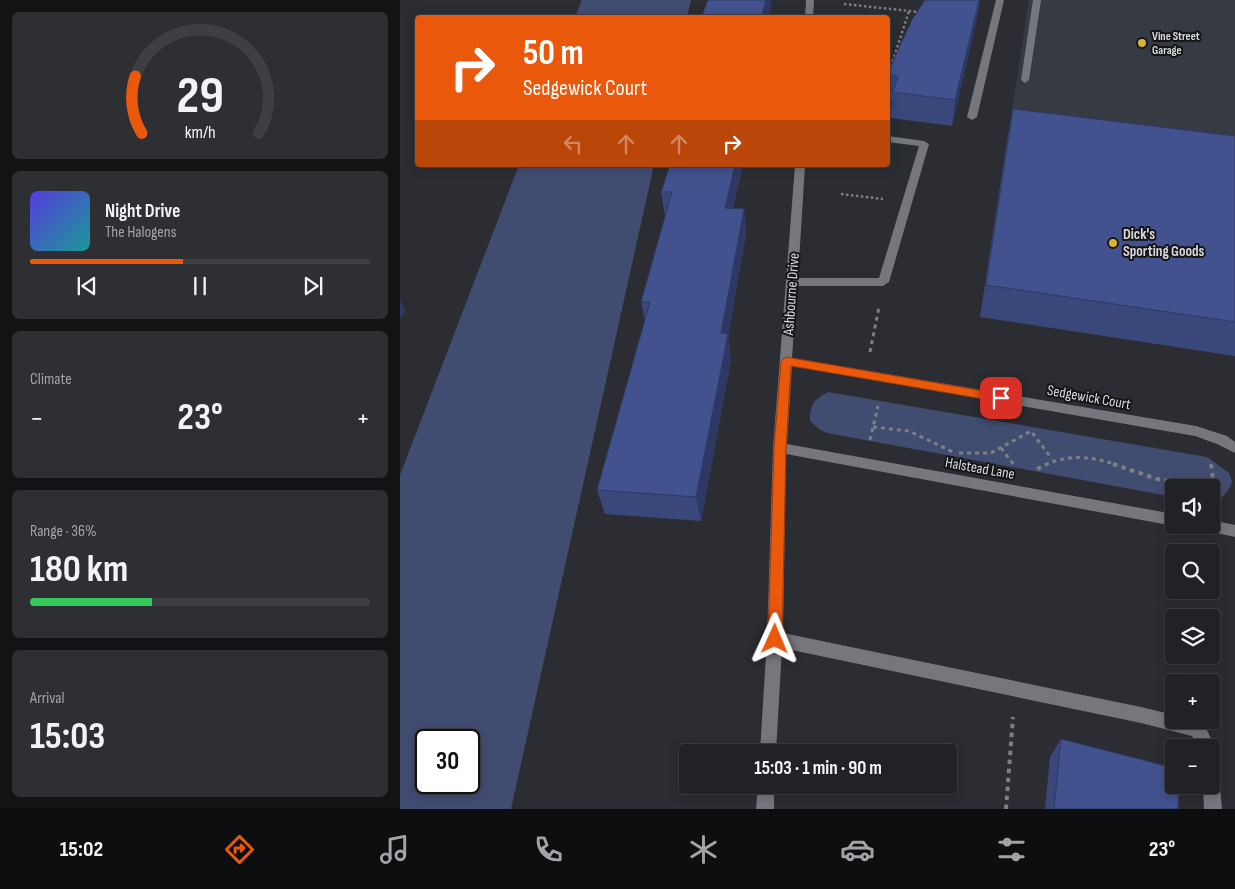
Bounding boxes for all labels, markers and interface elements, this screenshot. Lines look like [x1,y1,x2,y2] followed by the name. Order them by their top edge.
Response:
[1152,29,1200,58] place label: Vine Street Garage
[523,32,584,75] text: 50 m
[440,35,505,100] icon: right
[1136,37,1148,49] marker: Vine Street Garage
[176,65,224,128] text: 29
[523,75,647,102] text: Sedgewick Court
[185,122,215,143] text: km/h
[559,130,587,158] icon: left
[612,130,640,158] icon: ahead
[665,130,693,158] icon: ahead
[718,130,746,158] icon: right
[105,200,180,223] text: Night Drive
[105,223,176,242] text: The Halogens
[1123,225,1205,261] place label: Dick's Sporting Goods
[1107,237,1119,249] marker: Dick's Sporting Goods
[779,252,804,337] street label: Ashbourne Drive
[73,272,101,300] icon: previous
[186,272,214,300] icon: pause
[299,272,327,300] icon: next
[30,370,72,389] text: Climate
[980,377,1022,419] pin
[1046,381,1133,414] street label: Sedgewick Court
[987,384,1015,412] icon: arrive
[177,395,223,440] text: 23°
[30,402,44,435] text: −
[356,402,370,435] text: +
[944,453,1016,484] street label: Halstead Lane
[1165,479,1220,794] map controls
[1165,479,1220,534] button: sound
[30,522,97,541] text: Range · 36%
[1165,544,1220,599] button: search
[30,547,128,592] text: 180 km
[1165,609,1220,664] button: layers
[748,612,800,664] position arrow
[1165,674,1220,729] button: +
[30,689,64,708] text: Arrival
[30,714,105,759] text: 15:03
[415,729,480,794] speed limit sign: 30
[1165,739,1220,794] button: −
[754,757,882,780] text: 15:03 · 1 min · 90 m
[222,832,257,867] icon: directions
[377,832,412,867] icon: music
[531,832,566,867] icon: phone
[686,832,721,867] icon: climate
[840,832,875,867] icon: car
[994,832,1029,867] icon: filters
[60,836,103,863] text: 15:02
[1149,836,1175,863] text: 23°

